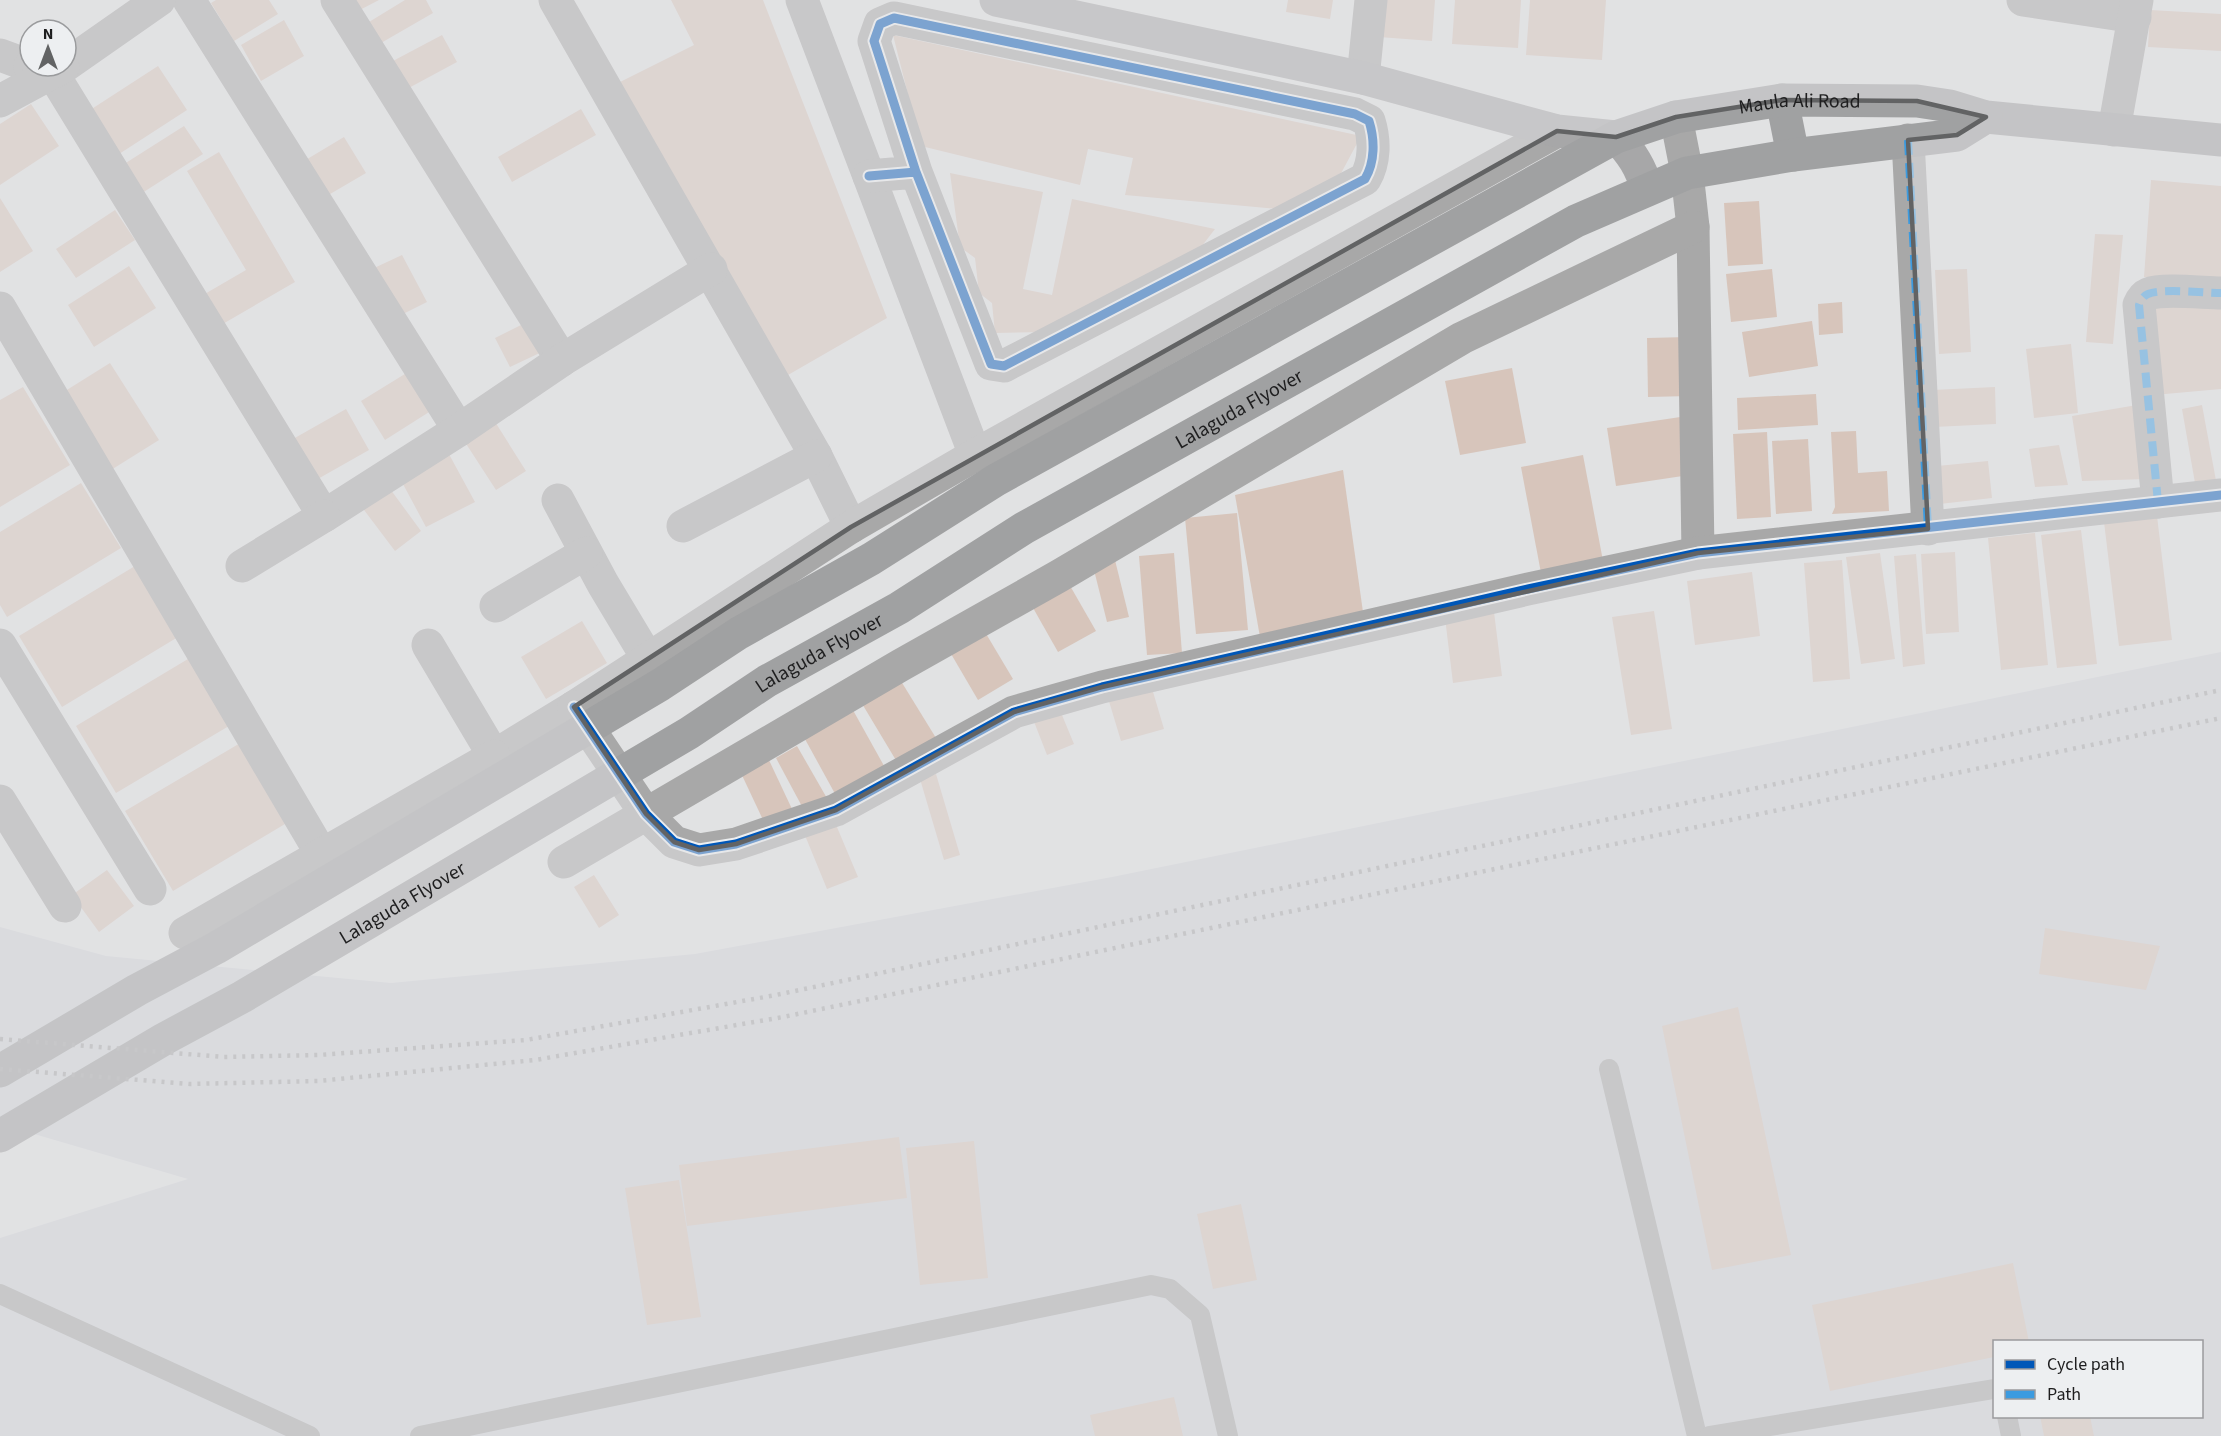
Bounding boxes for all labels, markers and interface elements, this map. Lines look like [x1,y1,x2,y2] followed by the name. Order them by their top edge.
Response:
[18,18,78,78] north arrow
[43,23,53,45] text: N
[1737,87,1861,122] street label: Maula Ali Road
[1170,363,1308,456] street label: Lalaguda Flyover
[750,607,888,700] street label: Lalaguda Flyover
[334,855,471,952] street label: Lalaguda Flyover
[1993,1340,2203,1418] legend
[2047,1352,2125,1377] text: Cycle path
[2047,1382,2081,1407] text: Path

